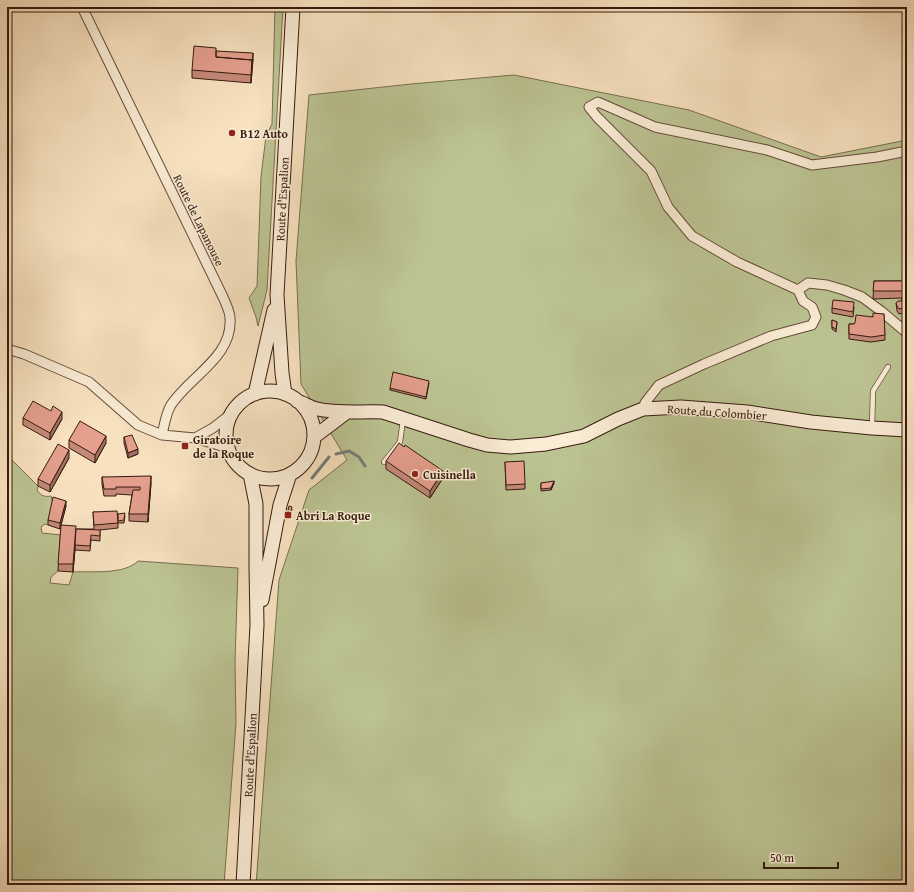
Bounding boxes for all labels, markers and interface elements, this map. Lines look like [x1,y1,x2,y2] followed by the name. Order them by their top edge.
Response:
[240,125,289,142] place label: B12 Auto
[227,128,237,138] marker: B12 Auto
[271,156,293,241] street label: Route d'Espalion
[169,171,229,269] street label: Route de Lapanouse
[667,400,767,424] street label: Route du Colombier
[193,431,254,462] place label: Giratoire de la Roque
[180,441,190,451] marker: Giratoire de la Roque
[423,466,477,483] place label: Cuisinella
[410,469,420,479] marker: Cuisinella
[296,507,371,524] place label: Abri La Roque
[283,510,293,520] marker: Abri La Roque
[239,712,261,797] street label: Route d'Espalion
[764,844,838,870] scale bar
[770,849,794,866] text: 50 m

